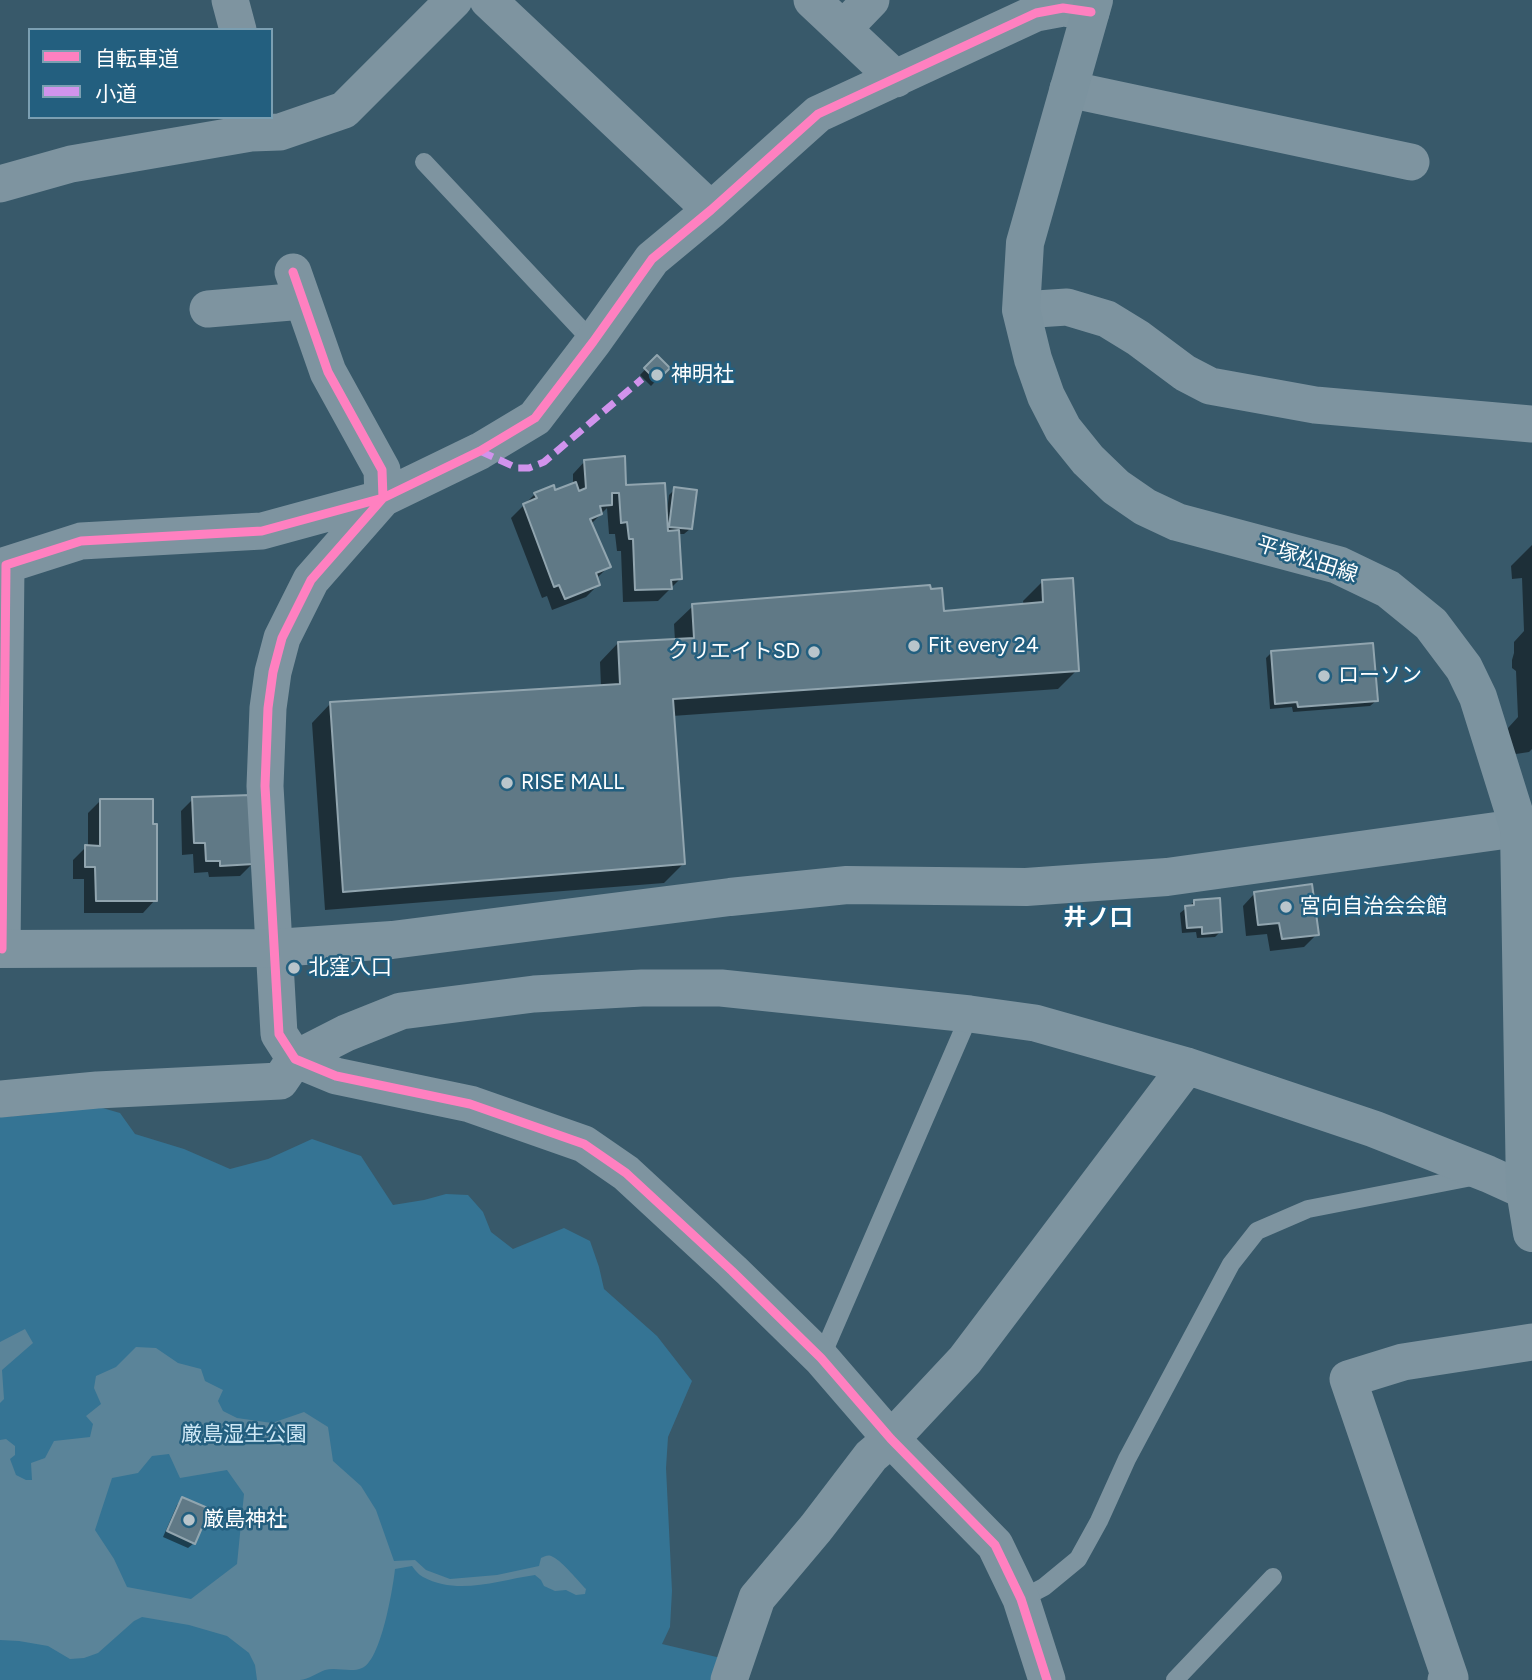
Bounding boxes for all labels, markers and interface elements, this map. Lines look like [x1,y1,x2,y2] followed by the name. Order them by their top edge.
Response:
[28,28,273,119] legend
[95,46,179,71] text: 自転車道
[95,81,137,106] text: 小道
[671,362,734,388] place label: 神明社
[649,367,665,383] marker: 神明社
[1253,532,1361,588] street label: 平塚松田線
[928,633,1039,659] place label: Fit every 24
[906,638,922,654] marker: Fit every 24
[668,639,800,665] place label: クリエイトSD
[806,644,822,660] marker: クリエイトSD
[1338,663,1422,689] place label: ローソン
[1316,668,1332,684] marker: ローソン
[521,770,624,796] place label: RISE MALL
[499,775,515,791] marker: RISE MALL
[1300,894,1447,920] place label: 宮向自治会会館
[1278,899,1294,915] marker: 宮向自治会会館
[1064,904,1132,932] district label: 井ノ口
[308,955,392,981] place label: 北窪入口
[286,960,302,976] marker: 北窪入口
[181,1422,307,1448] park label: 厳島湿生公園
[203,1507,287,1533] place label: 厳島神社
[181,1512,197,1528] marker: 厳島神社

